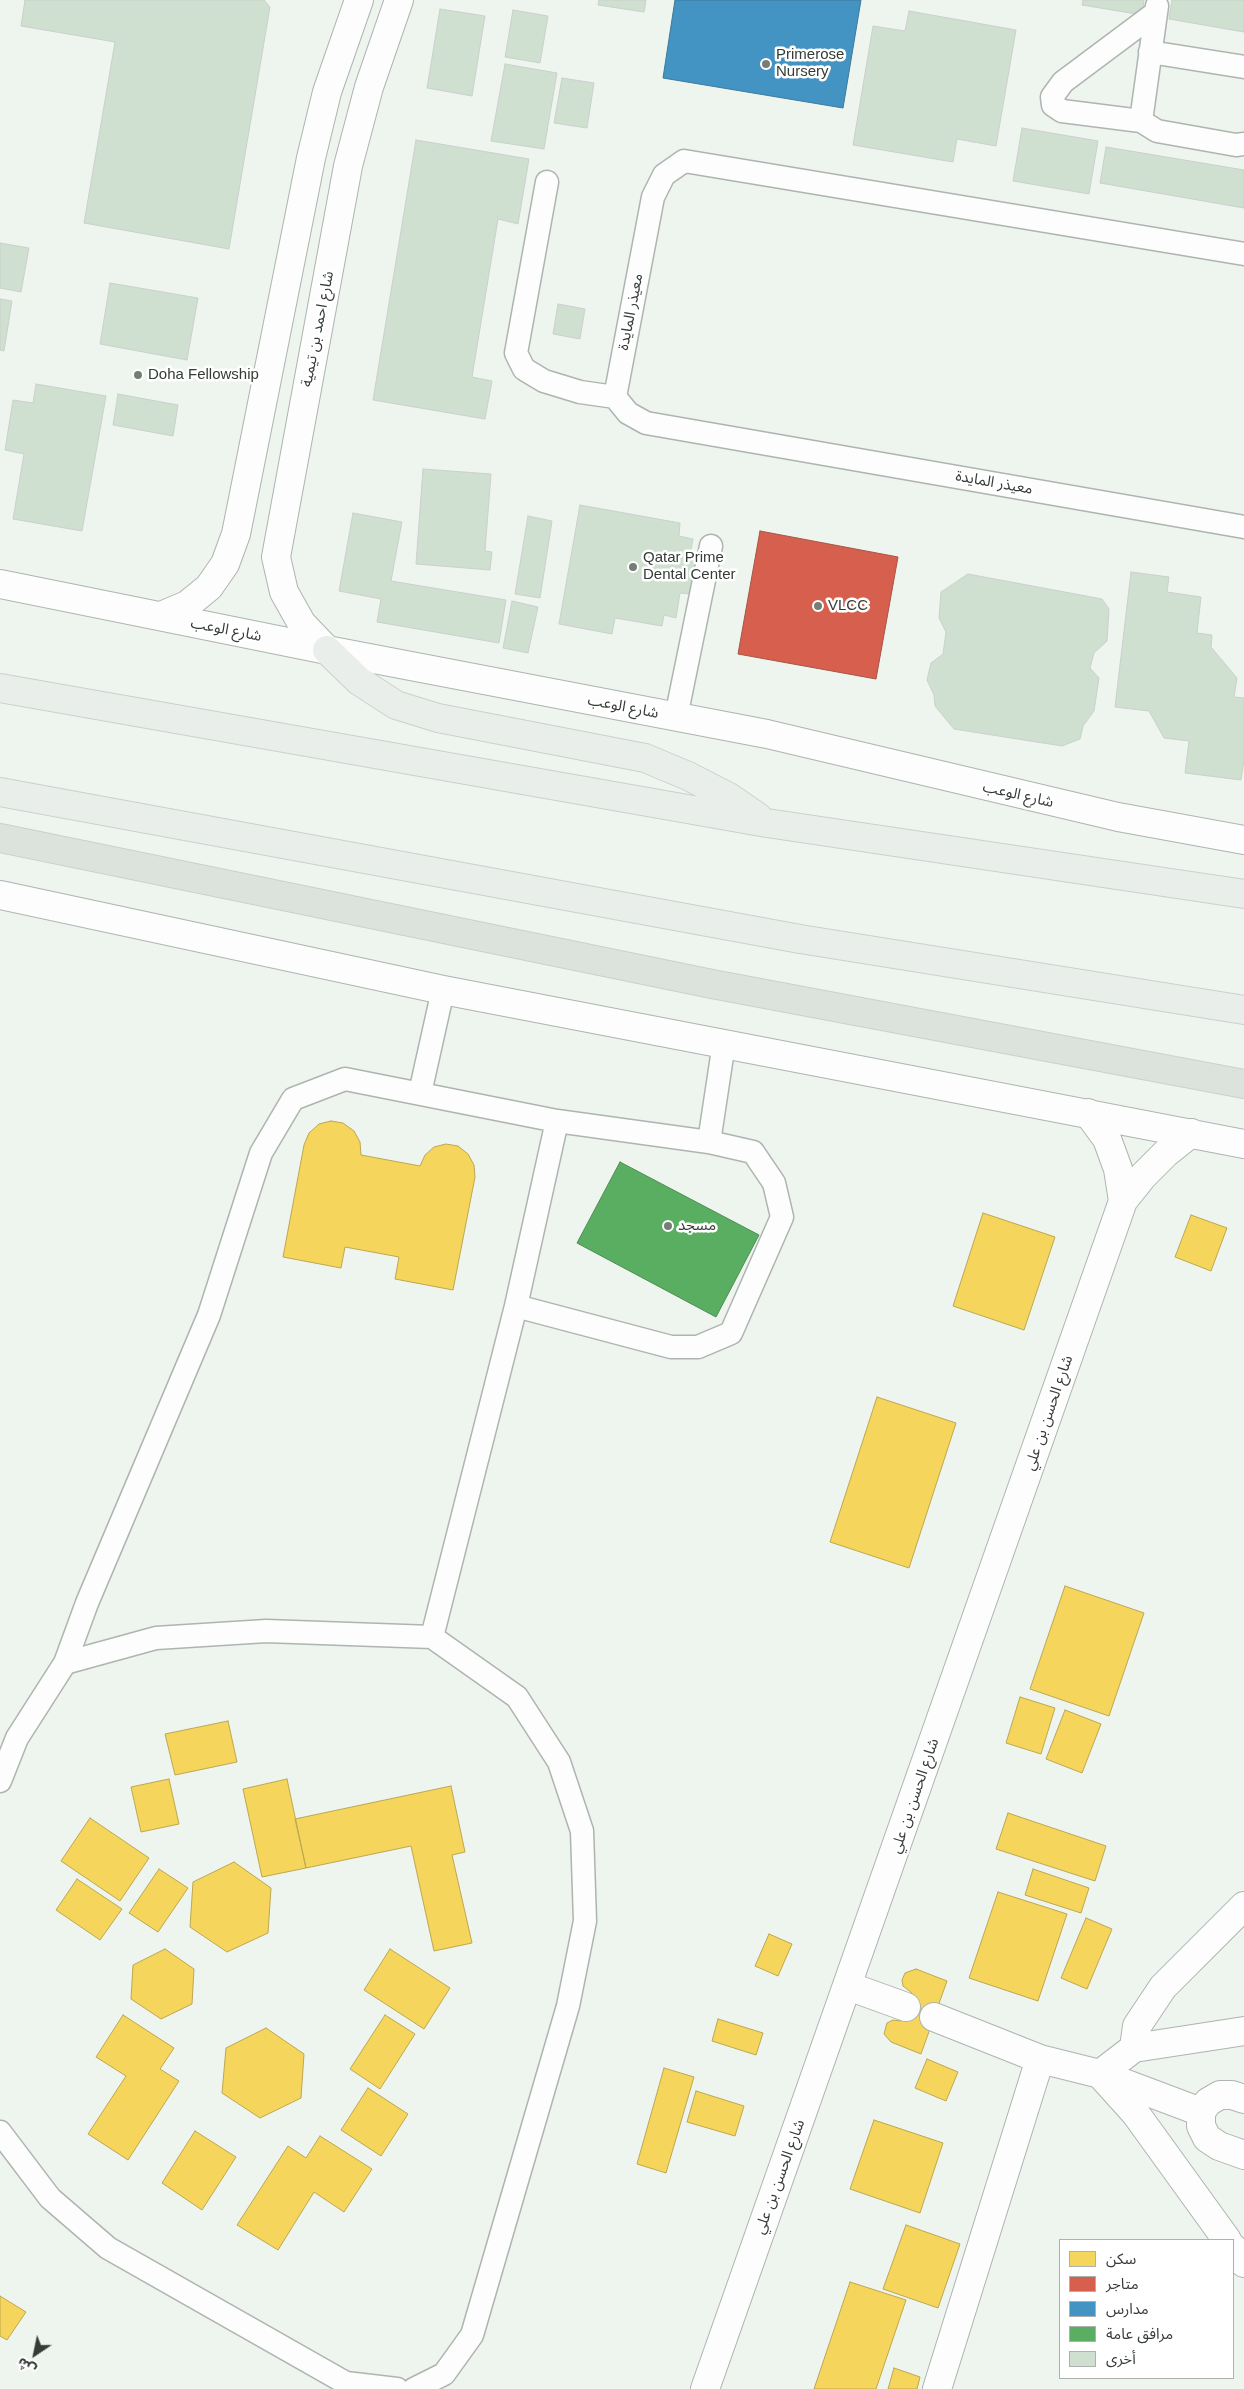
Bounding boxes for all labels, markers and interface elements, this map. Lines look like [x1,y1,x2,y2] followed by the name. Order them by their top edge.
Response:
[776,46,844,81] place label: Primerose Nursery
[760,58,772,70] marker: Primerose Nursery
[298,270,338,388] street label: شارع احمد بن تيمية
[615,272,647,352] street label: معيذر المايدة
[148,366,259,384] place label: Doha Fellowship
[132,369,144,381] marker: Doha Fellowship
[954,467,1034,499] street label: معيذر المايدة
[643,549,736,584] place label: Qatar Prime Dental Center
[627,561,639,573] marker: Qatar Prime Dental Center
[828,597,868,615] place label: VLCC
[812,600,824,612] marker: VLCC
[189,614,263,646] street label: شارع الوعب
[586,691,660,723] street label: شارع الوعب
[981,778,1055,812] street label: شارع الوعب
[678,1217,716,1235] place label: مسجد
[662,1220,674,1232] marker: مسجد
[1021,1353,1077,1473] street label: شارع الحسن بن علي
[887,1736,943,1856] street label: شارع الحسن بن علي
[751,2117,809,2237] street label: شارع الحسن بن علي
[1059,2239,1234,2379] legend
[1106,2250,1136,2267] text: سكن
[1106,2275,1139,2292] text: متاجر
[1106,2300,1149,2317] text: مدارس
[1106,2325,1173,2342] text: مرافق عامة
[10,2329,60,2379] north arrow
[1106,2350,1136,2367] text: أخرى
[14,2354,39,2378] text: ش

